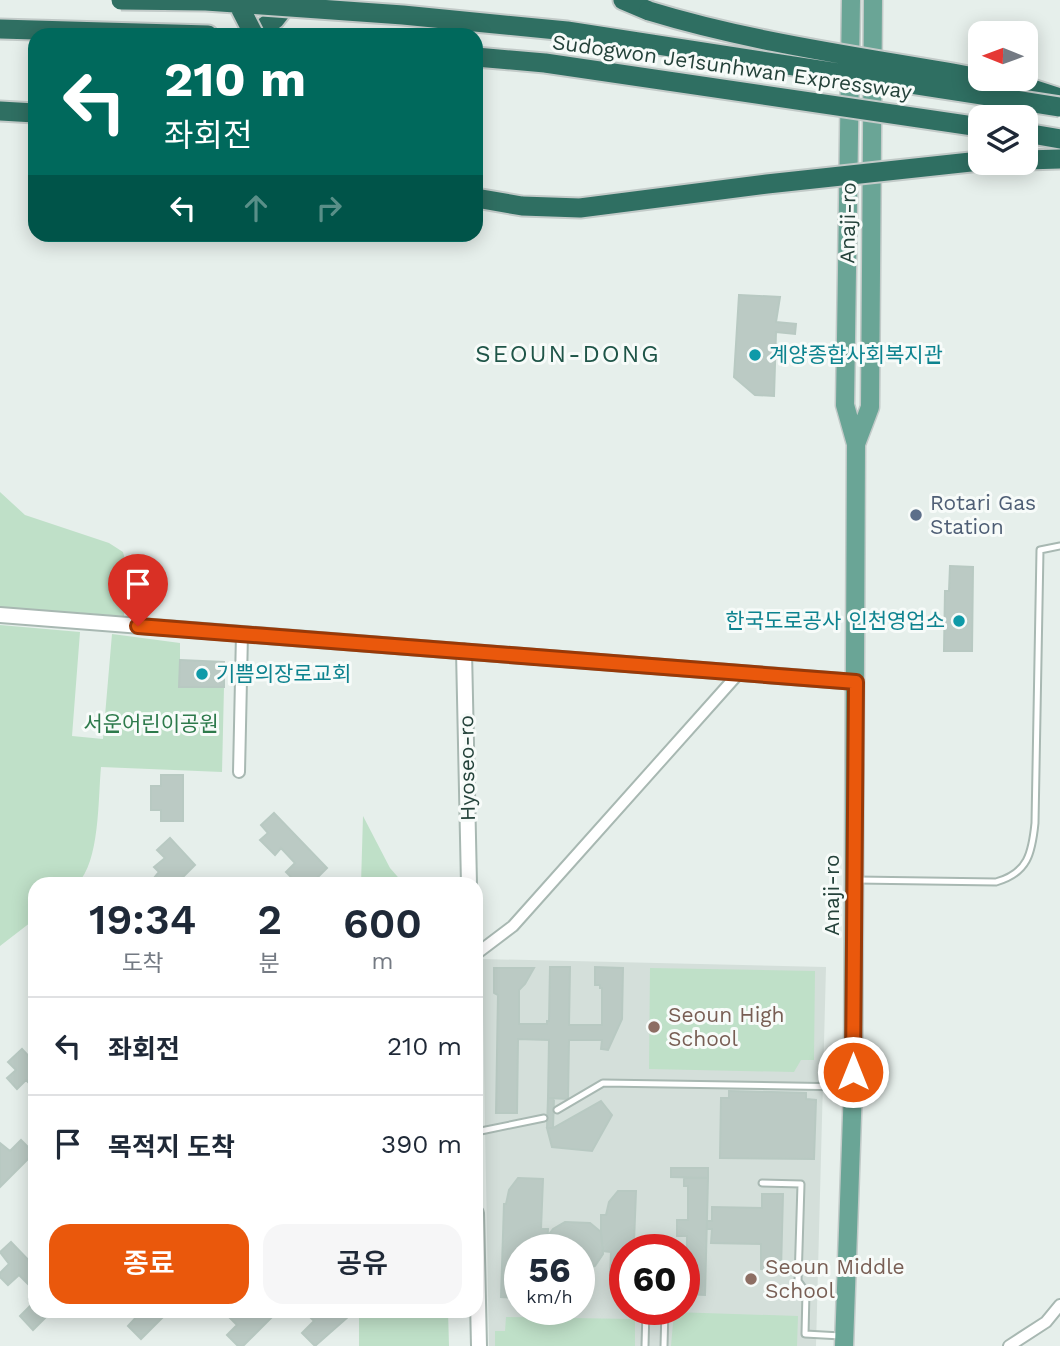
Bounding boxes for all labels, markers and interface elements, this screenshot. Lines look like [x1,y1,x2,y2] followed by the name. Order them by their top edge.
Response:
[968,21,1038,91] north arrow
[968,21,1038,175] map controls
[551,29,914,104] street label: Sudogwon Je1sunhwan Expressway
[164,50,306,108] text: 210 m
[49,56,140,147] icon: left
[968,105,1038,175] button: layers
[164,116,252,154] text: 좌회전
[834,182,861,264] street label: Anaji-ro
[164,189,202,227] icon: left
[237,189,275,227] icon: ahead
[310,189,348,227] icon: right
[475,340,661,368] district label: SEOUN-DONG
[769,342,943,367] place label: 계양종합사회복지관
[747,347,763,363] marker: 계양종합사회복지관
[930,490,1036,539] place label: Rotari Gas Station
[908,507,924,523] marker: Rotari Gas Station
[108,554,168,626] pin
[119,565,157,603] icon: arrive
[725,608,945,633] place label: 한국도로공사 인천영업소
[951,613,967,629] marker: 한국도로공사 인천영업소
[216,661,351,686] place label: 기쁨의장로교회
[194,666,210,682] marker: 기쁨의장로교회
[83,711,219,736] park label: 서운어린이공원
[453,715,480,821] street label: Hyoseo-ro
[819,854,844,936] street label: Anaji-ro
[89,895,196,944] text: 19:34
[257,895,282,944] text: 2
[343,899,422,948] text: 600
[372,948,393,975] text: m
[121,950,164,977] text: 도착
[259,950,280,977] text: 분
[668,1002,784,1051] place label: Seoun High School
[646,1019,662,1035] marker: Seoun High School
[49,1027,87,1065] icon: left
[387,1031,462,1061] text: 210 m
[108,1034,180,1064] text: 좌회전
[816,1035,890,1109] position arrow
[49,1125,87,1163] icon: arrive
[381,1129,462,1159] text: 390 m
[108,1132,235,1162] text: 목적지 도착
[49,1224,249,1304] button: 종료
[263,1224,462,1304] button: 공유
[609,1234,700,1325] speed limit sign: 60
[529,1249,570,1291] text: 56
[765,1254,905,1303] place label: Seoun Middle School
[743,1271,759,1287] marker: Seoun Middle School
[526,1286,573,1307] text: km/h

